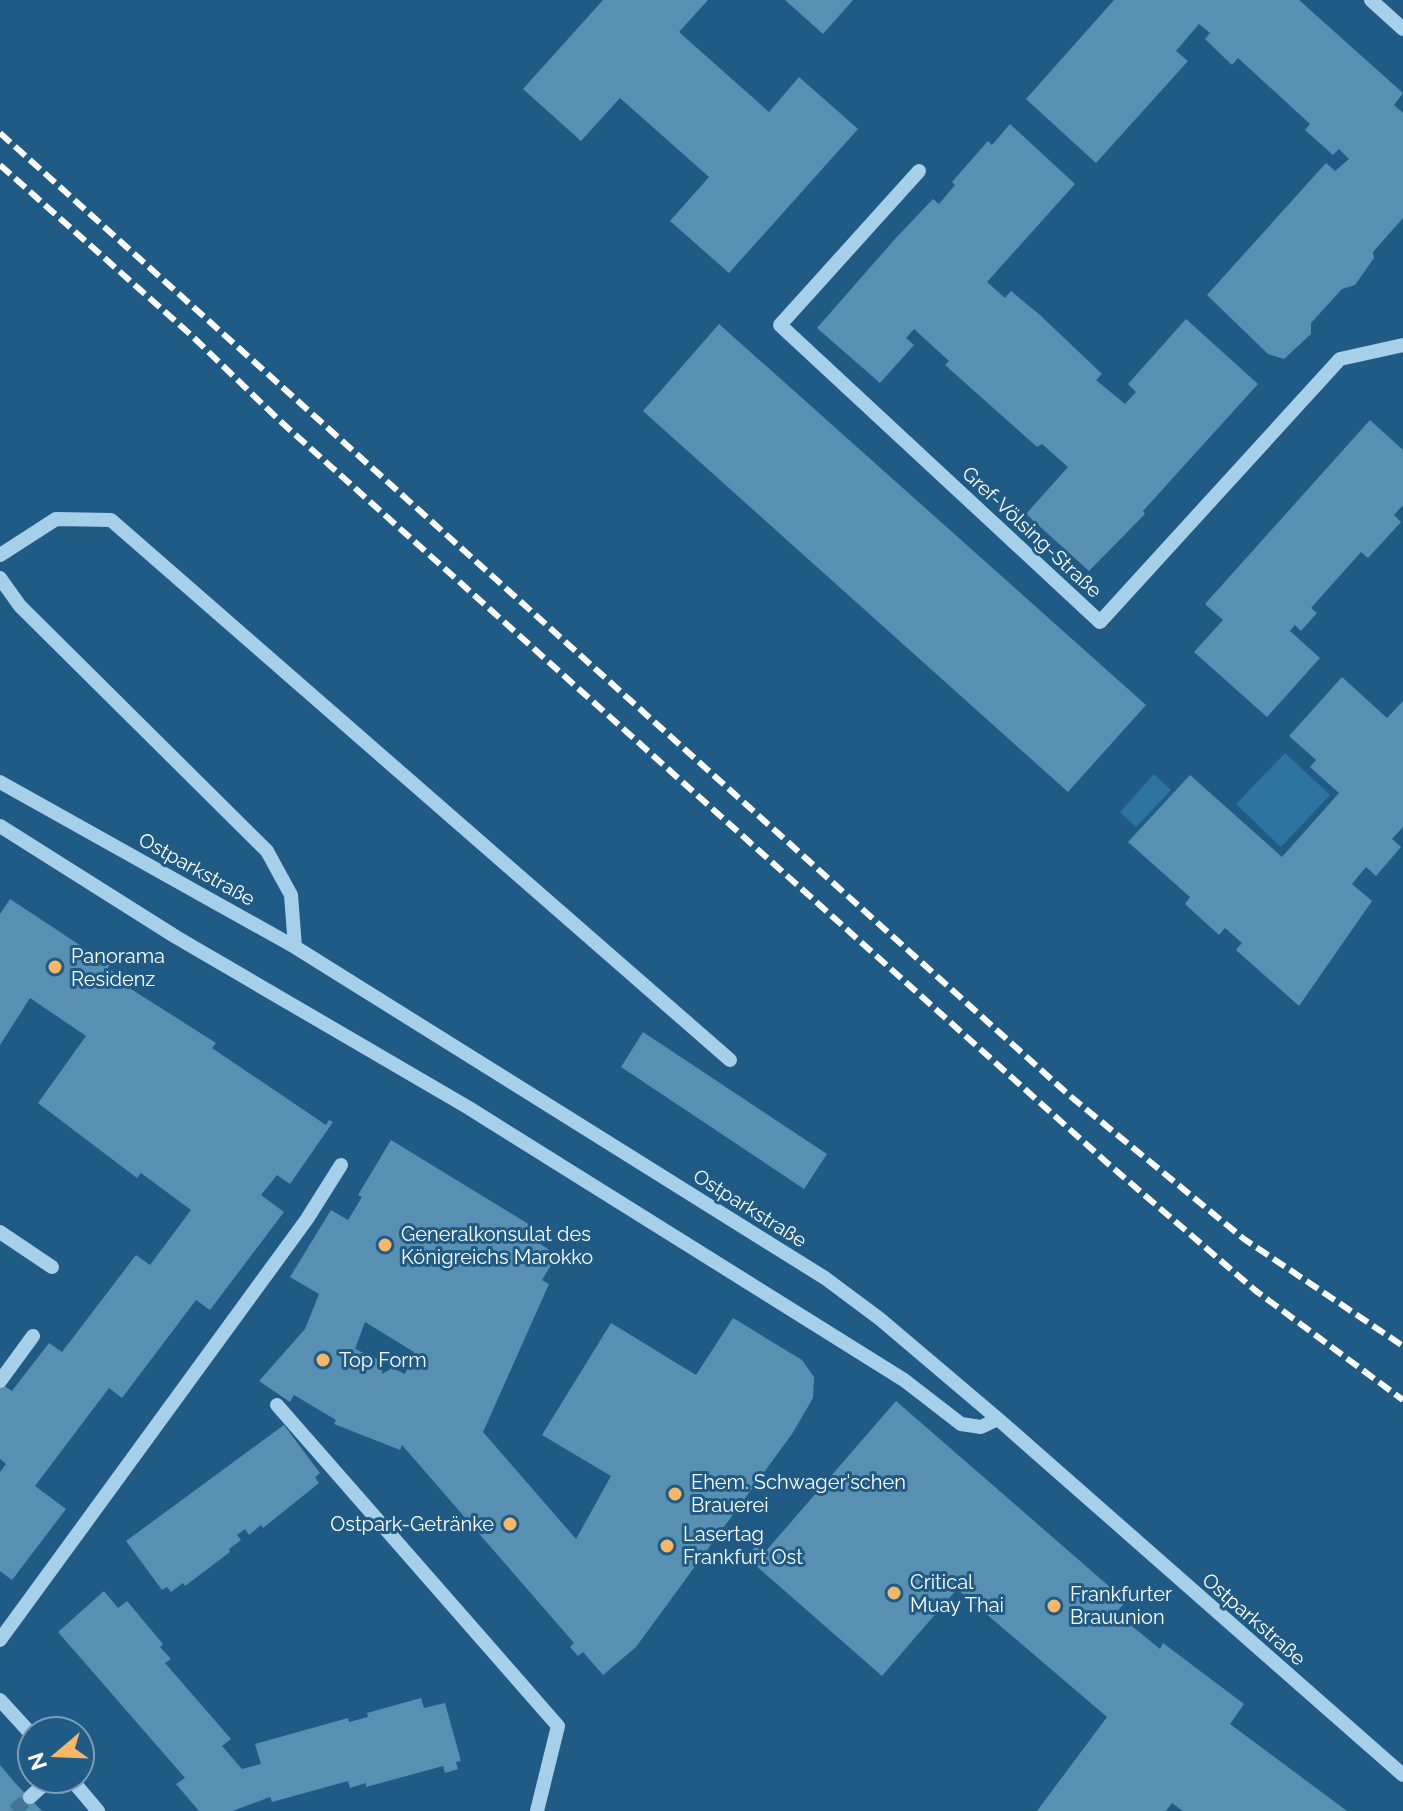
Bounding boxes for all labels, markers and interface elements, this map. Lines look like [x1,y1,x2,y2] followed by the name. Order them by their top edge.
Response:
[957,461,1107,603] street label: Gref-Völsing-Straße
[135,827,260,911] street label: Ostparkstraße
[71,944,165,991] place label: Panorama Residenz
[46,958,64,976] marker: Panorama Residenz
[689,1164,811,1253] street label: Ostparkstraße
[401,1222,593,1269] place label: Generalkonsulat des Königreichs Marokko
[376,1236,394,1254] marker: Generalkonsulat des Königreichs Marokko
[339,1348,427,1372] place label: Top Form
[314,1351,332,1369] marker: Top Form
[691,1470,906,1517] place label: Ehem. Schwager'schen Brauerei
[666,1485,684,1503] marker: Ehem. Schwager'schen Brauerei
[330,1512,494,1536] place label: Ostpark-Getränke
[501,1515,519,1533] marker: Ostpark-Getränke
[683,1522,803,1569] place label: Lasertag Frankfurt Ost
[658,1537,676,1555] marker: Lasertag Frankfurt Ost
[1197,1568,1311,1671] street label: Ostparkstraße
[910,1570,1004,1617] place label: Critical Muay Thai
[1070,1582,1172,1629] place label: Frankfurter Brauunion
[885,1584,903,1602] marker: Critical Muay Thai
[1045,1597,1063,1615] marker: Frankfurter Brauunion
[16,1715,96,1795] north arrow
[22,1749,52,1774] text: N

